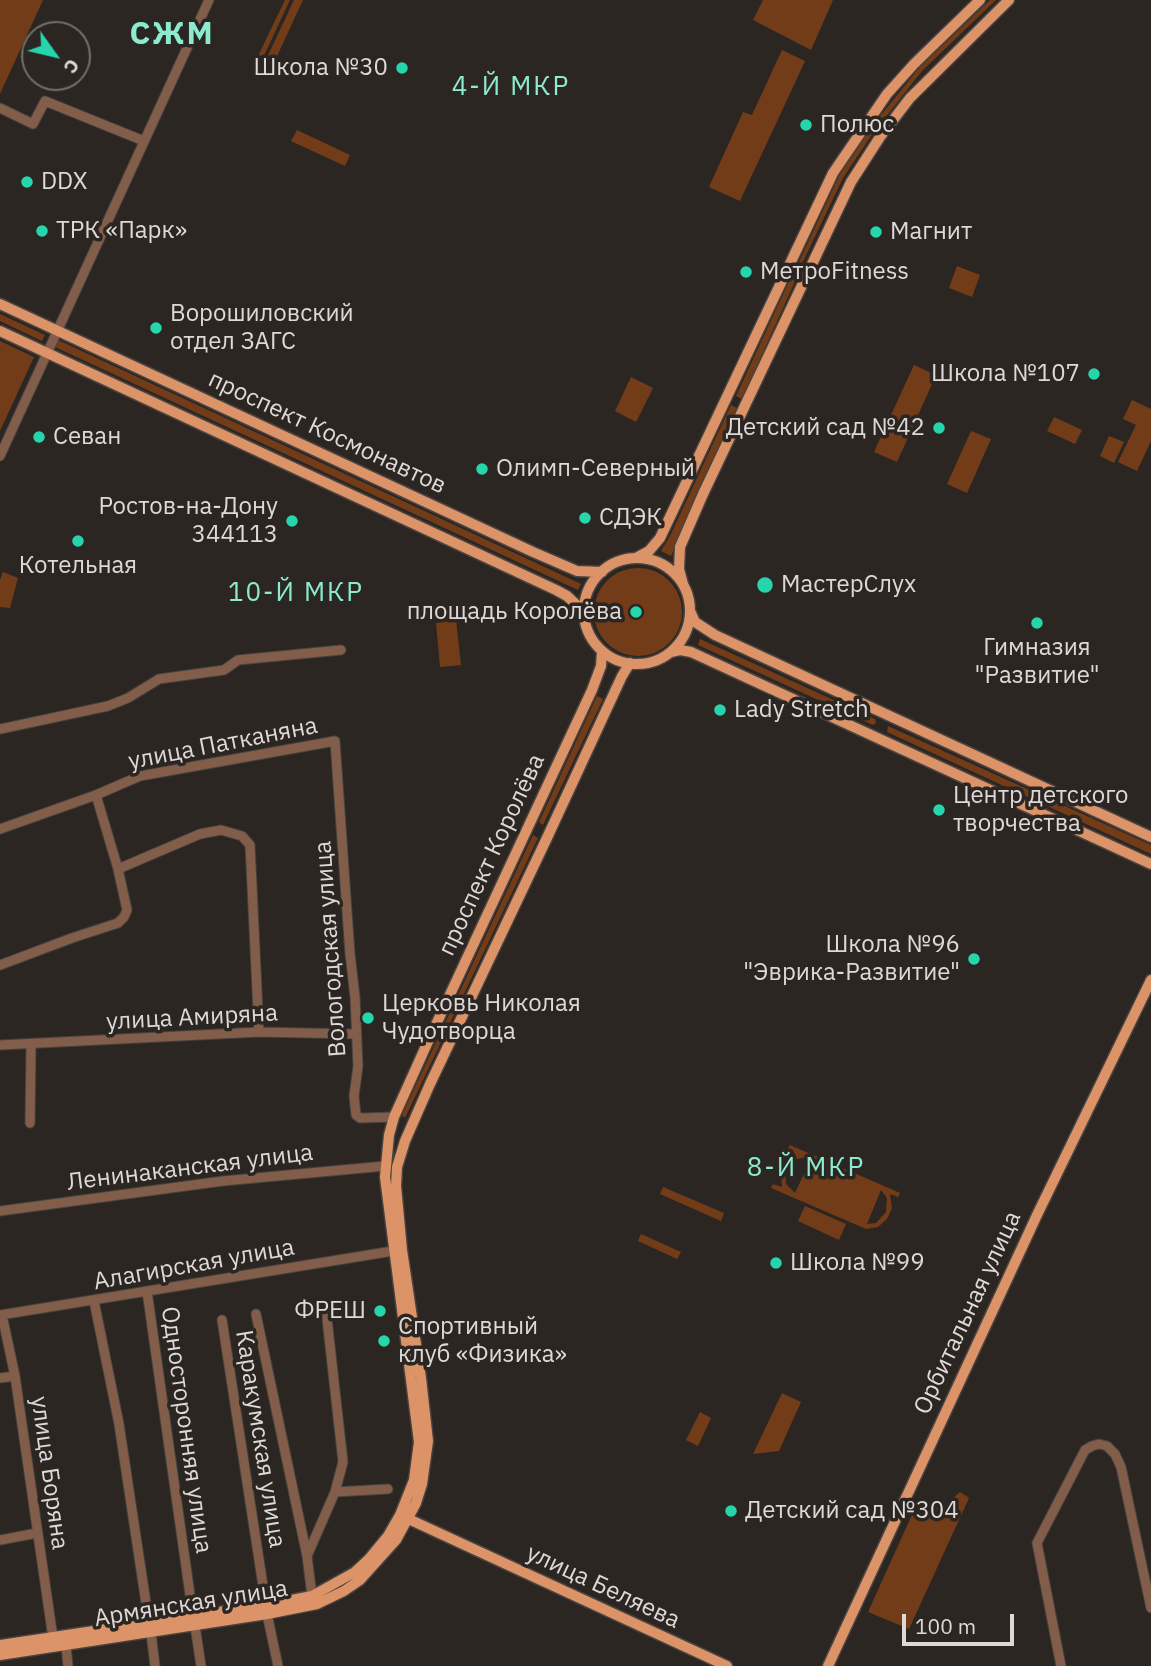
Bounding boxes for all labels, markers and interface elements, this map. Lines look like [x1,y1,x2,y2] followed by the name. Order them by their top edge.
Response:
[130,16,214,54] district label: СЖМ
[21,21,91,91] north arrow
[253,54,388,82] place label: Школа №30
[58,55,85,78] text: С
[394,60,410,76] marker: Школа №30
[453,71,569,103] district label: 4-Й МКР
[820,111,894,139] place label: Полюс
[798,117,814,133] marker: Полюс
[41,168,88,196] place label: DDX
[19,174,35,190] marker: DDX
[56,217,187,245] place label: ТРК «Парк»
[890,218,972,246] place label: Магнит
[34,223,50,239] marker: ТРК «Парк»
[868,224,884,240] marker: Магнит
[760,258,909,286] place label: МетроFitness
[738,264,754,280] marker: МетроFitness
[170,300,354,356] place label: Ворошиловский отдел ЗАГС
[148,320,164,336] marker: Ворошиловский отдел ЗАГС
[931,360,1080,388] place label: Школа №107
[203,365,451,501] street label: проспект Космонавтов
[1086,366,1102,382] marker: Школа №107
[726,414,925,442] place label: Детский сад №42
[931,420,947,436] marker: Детский сад №42
[53,423,121,451] place label: Севан
[31,429,47,445] marker: Севан
[496,455,695,483] place label: Олимп-Северный
[474,461,490,477] marker: Олимп-Северный
[99,493,278,549] place label: Ростов-на-Дону 344113
[599,504,662,532] place label: СДЭК
[577,510,593,526] marker: СДЭК
[284,513,300,529] marker: Ростов-на-Дону 344113
[70,533,86,549] marker: Котельная
[19,552,137,580] place label: Котельная
[781,571,916,599] place label: МастерСлух
[755,575,775,595] marker: МастерСлух
[229,577,363,609] district label: 10-Й МКР
[407,598,622,626] place label: площадь Королёва
[628,604,644,620] marker: площадь Королёва
[1029,615,1045,631] marker: Гимназия "Развитие"
[975,634,1099,690] place label: Гимназия "Развитие"
[734,696,869,724] place label: Lady Stretch
[712,702,728,718] marker: Lady Stretch
[126,712,320,776] street label: улица Патканяна
[433,750,551,960] street label: проспект Королёва
[953,782,1129,838] place label: Центр детского творчества
[931,802,947,818] marker: Центр детского творчества
[309,840,353,1058] street label: Вологодская улица
[743,931,960,987] place label: Школа №96 "Эврика-Развитие"
[966,951,982,967] marker: Школа №96 "Эврика-Развитие"
[382,990,581,1046] place label: Церковь Николая Чудотворца
[105,999,279,1037] street label: улица Амиряна
[360,1010,376,1026] marker: Церковь Николая Чудотворца
[65,1139,315,1197] street label: Ленинаканская улица
[748,1152,864,1184] district label: 8-Й МКР
[908,1207,1028,1419] street label: Орбитальная улица
[91,1233,297,1297] street label: Алагирская улица
[790,1249,925,1277] place label: Школа №99
[768,1255,784,1271] marker: Школа №99
[294,1297,366,1325] place label: ФРЕШ
[372,1303,388,1319] marker: ФРЕШ
[154,1305,218,1555] street label: Односторонняя улица
[398,1313,567,1369] place label: Спортивный клуб «Физика»
[229,1328,291,1550] street label: Каракумская улица
[376,1333,392,1349] marker: Спортивный клуб «Физика»
[24,1394,74,1552] street label: улица Боряна
[745,1497,959,1525] place label: Детский сад №304
[723,1503,739,1519] marker: Детский сад №304
[522,1539,684,1635] street label: улица Беляева
[92,1574,290,1634] street label: Армянская улица
[906,1600,1018,1644] scale bar
[915,1612,976,1640] text: 100 m

